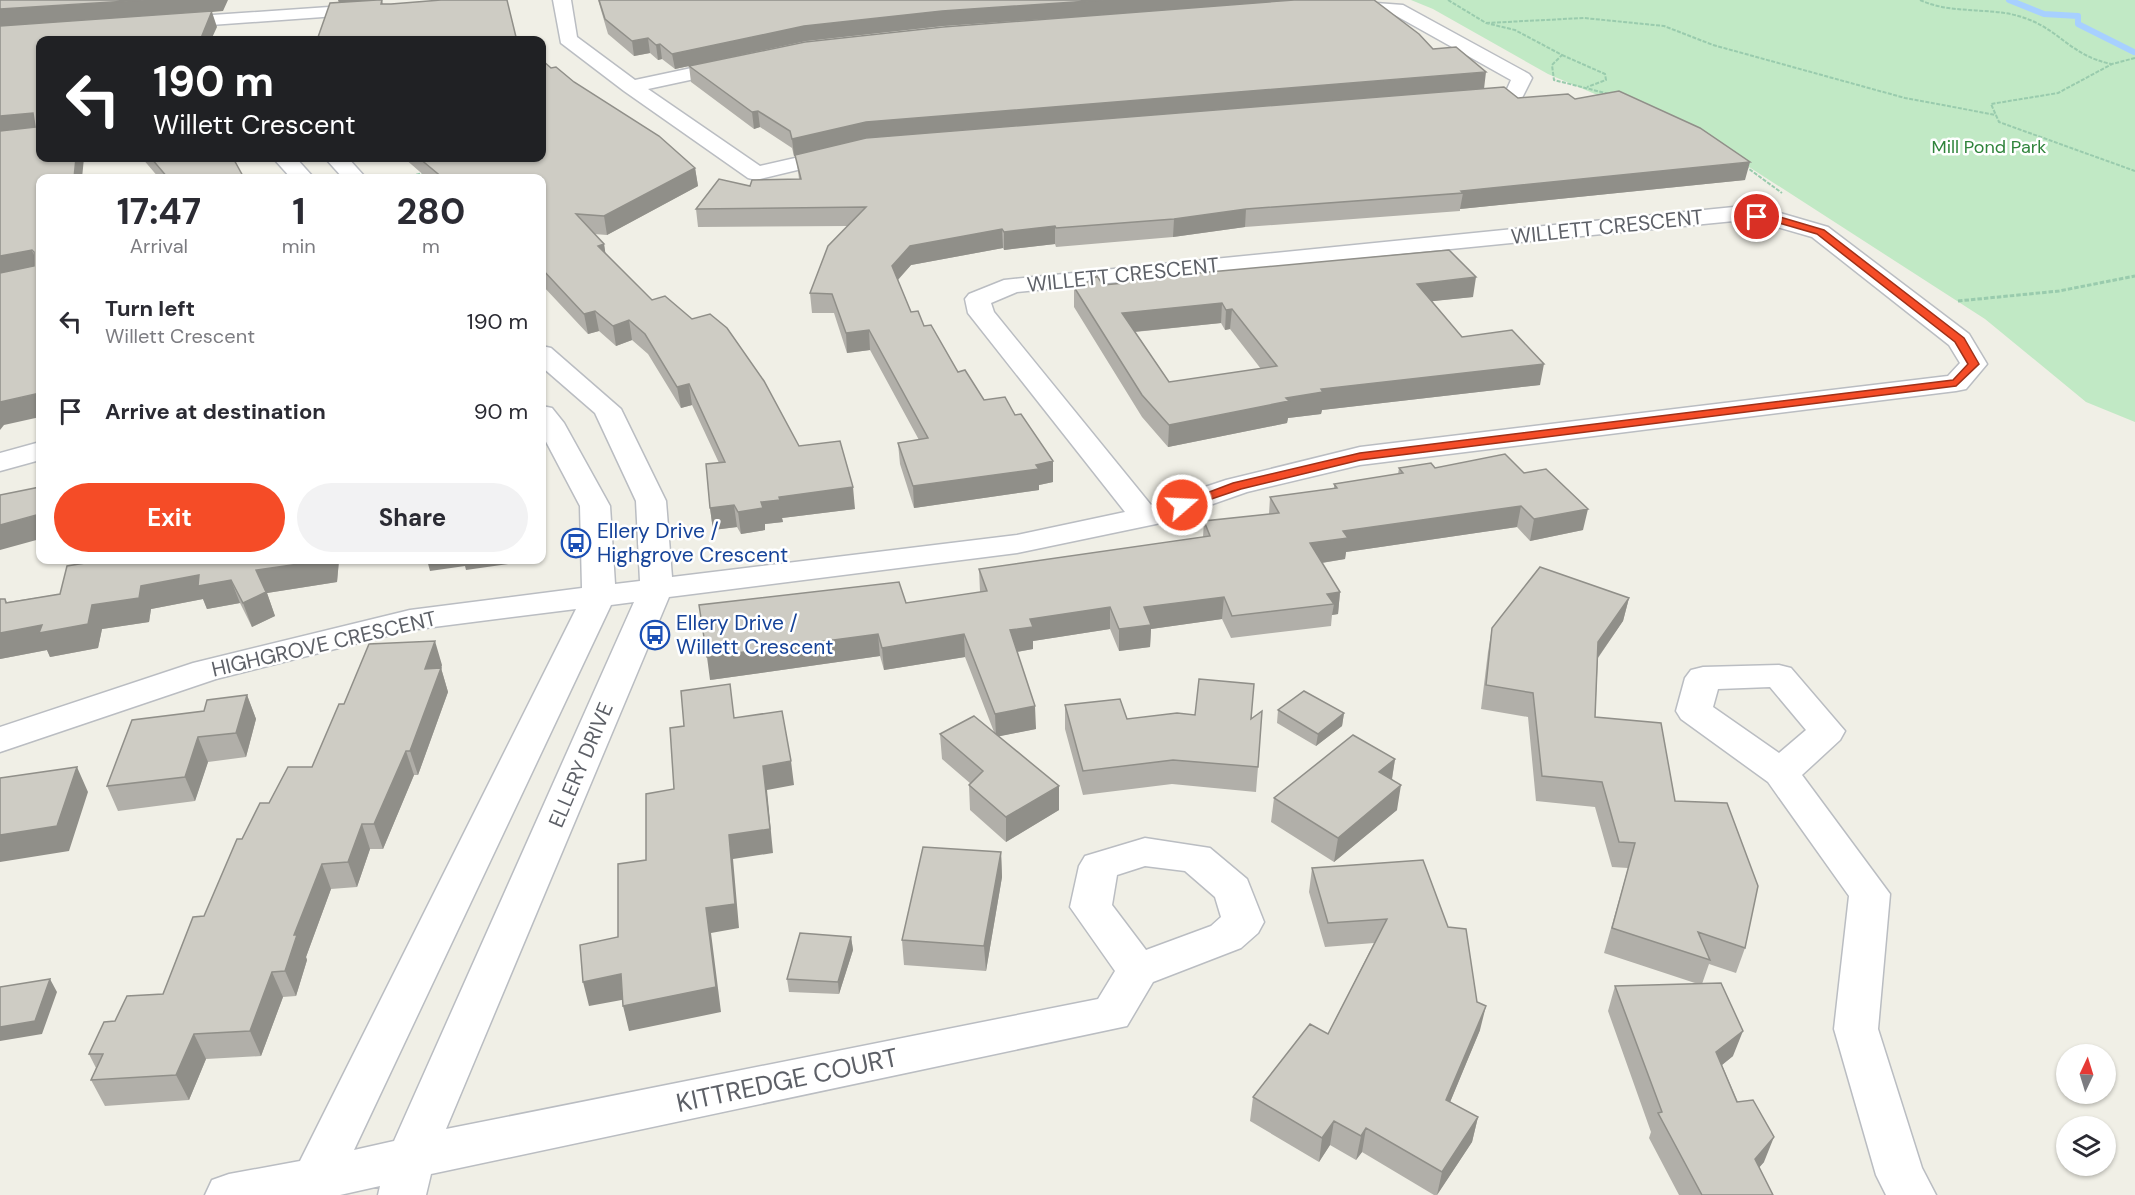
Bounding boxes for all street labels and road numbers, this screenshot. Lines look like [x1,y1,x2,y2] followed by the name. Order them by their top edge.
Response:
[1509,203,1705,251] street label: WILLETT CRESCENT
[1025,251,1221,299] street label: WILLETT CRESCENT
[209,604,439,683] street label: HIGHGROVE CRESCENT
[542,698,620,832] street label: ELLERY DRIVE
[673,1040,901,1120] street label: KITTREDGE COURT

